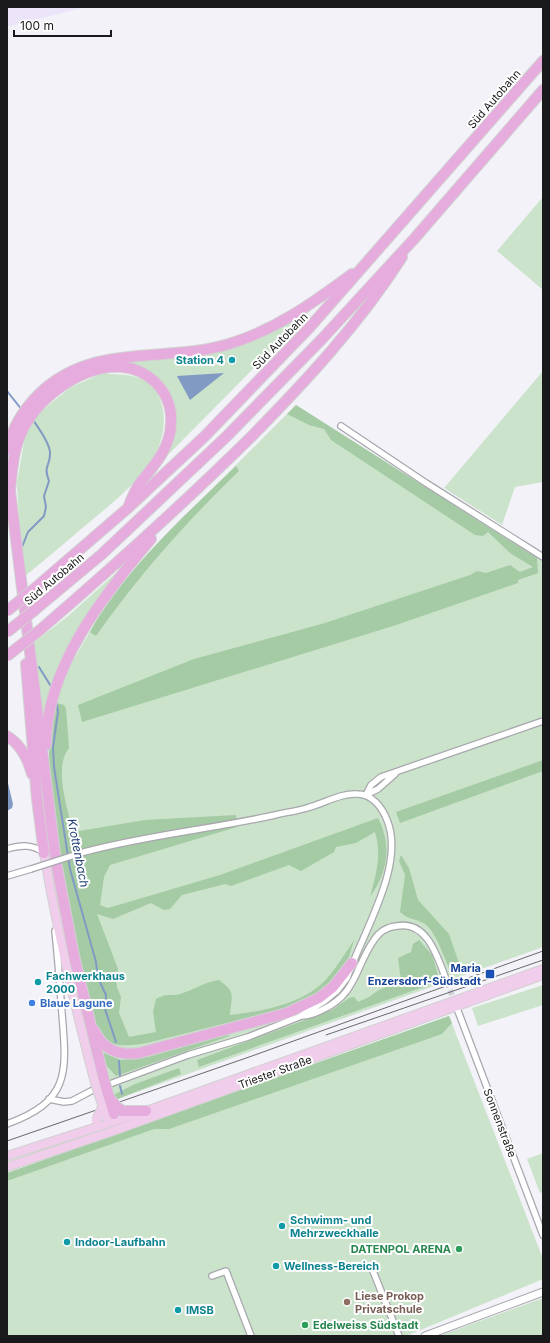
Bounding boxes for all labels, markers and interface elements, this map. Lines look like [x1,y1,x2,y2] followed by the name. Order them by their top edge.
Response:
[14,12,111,38] scale bar
[20,18,54,33] text: 100 m
[465,67,523,131] street label: Süd Autobahn
[249,310,311,372] street label: Süd Autobahn
[176,353,224,367] place label: Station 4
[227,355,237,365] marker: Station 4
[21,550,87,608] street label: Süd Autobahn
[64,817,93,889] water label: Krottenbach
[368,961,481,988] place label: Maria Enzersdorf-Südstadt
[484,968,496,980] marker: Maria Enzersdorf-Südstadt
[46,969,125,996] place label: Fachwerkhaus 2000
[33,977,43,987] marker: Fachwerkhaus 2000
[40,996,113,1010] place label: Blaue Lagune
[27,998,37,1008] marker: Blaue Lagune
[236,1052,314,1092] street label: Triester Straße
[480,1087,520,1159] street label: Sonnenstraße
[290,1213,379,1240] place label: Schwimm- und Mehrzweckhalle
[277,1221,287,1231] marker: Schwimm- und Mehrzweckhalle
[75,1235,166,1249] place label: Indoor-Laufbahn
[62,1237,72,1247] marker: Indoor-Laufbahn
[351,1242,451,1256] place label: DATENPOL ARENA
[454,1244,464,1254] marker: DATENPOL ARENA
[284,1259,379,1273] place label: Wellness-Bereich
[271,1261,281,1271] marker: Wellness-Bereich
[355,1289,424,1316] place label: Liese Prokop Privatschule
[342,1297,352,1307] marker: Liese Prokop Privatschule
[186,1303,214,1317] place label: IMSB
[173,1305,183,1315] marker: IMSB
[313,1318,419,1332] place label: Edelweiss Südstadt
[300,1320,310,1330] marker: Edelweiss Südstadt

